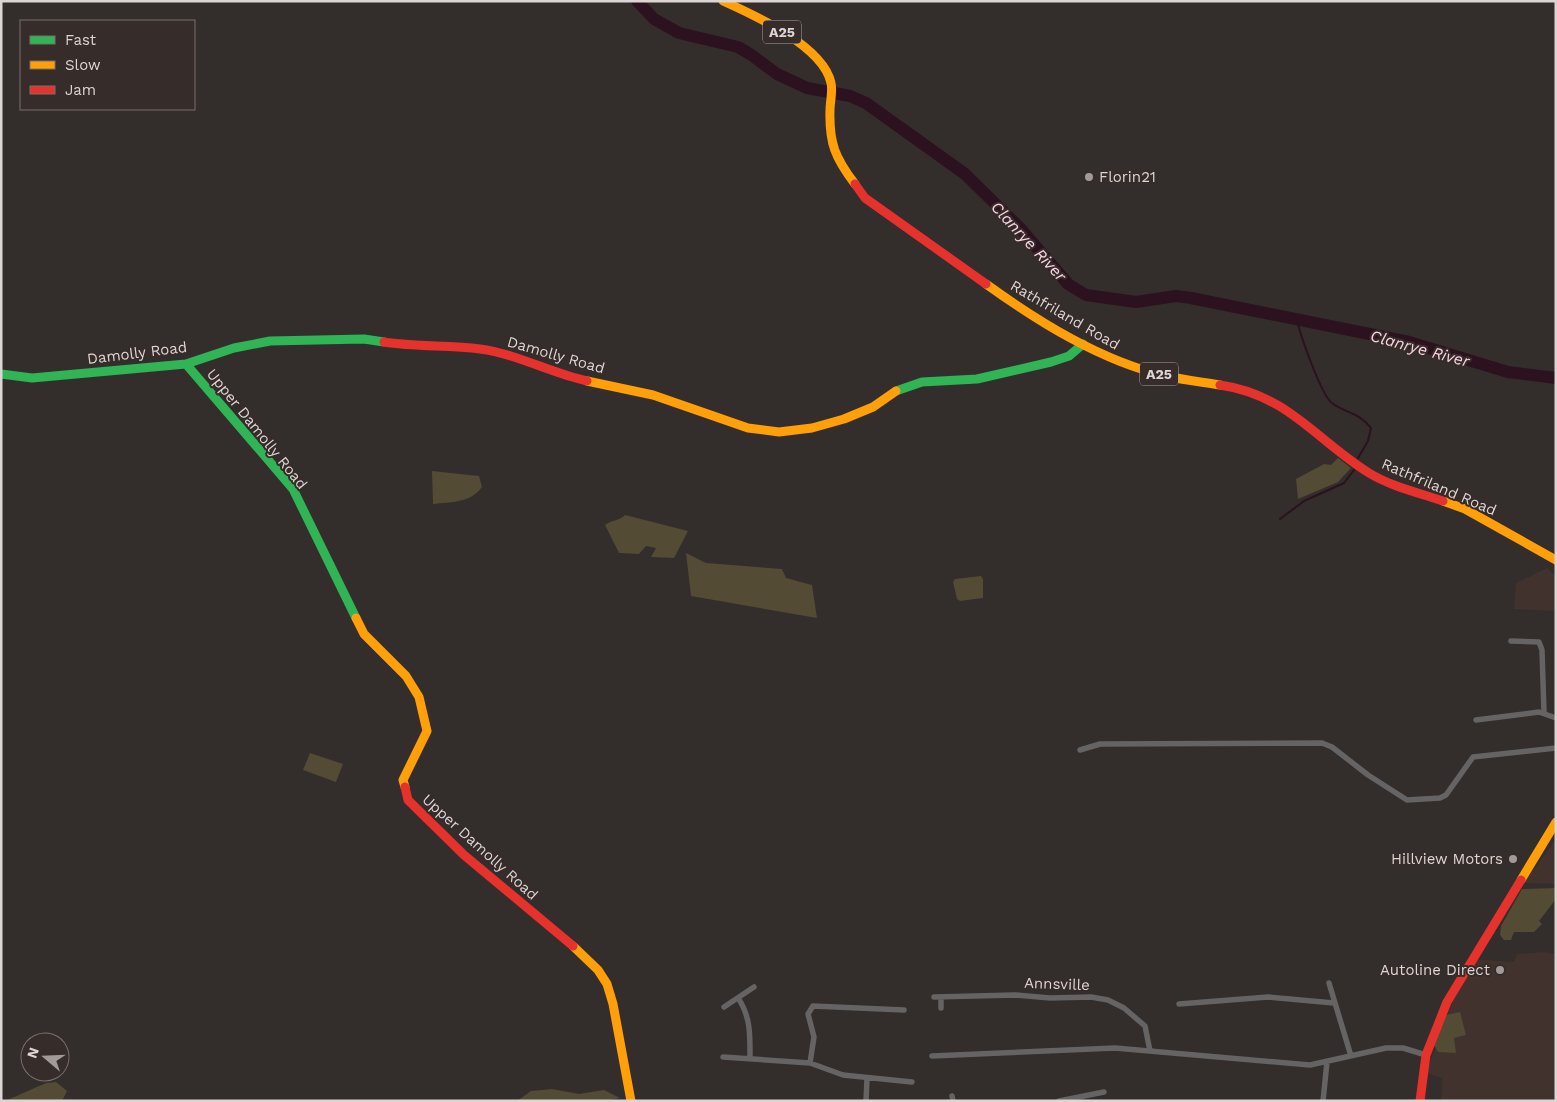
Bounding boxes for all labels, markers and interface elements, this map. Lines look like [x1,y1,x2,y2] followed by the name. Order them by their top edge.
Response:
[20,20,195,110] legend
[763,21,801,44] road number: A25
[65,31,97,49] text: Fast
[65,56,101,74] text: Slow
[65,81,96,99] text: Jam
[1099,168,1156,186] place label: Florin21
[1083,171,1095,183] marker: Florin21
[987,198,1071,286] water label: Clanrye River
[1007,276,1123,354] street label: Rathfriland Road
[1368,326,1472,371] water label: Clanrye River
[505,332,607,378] street label: Damolly Road
[86,338,188,368] street label: Damolly Road
[1140,362,1178,386] road number: A25
[203,365,311,493] street label: Upper Damolly Road
[1379,455,1499,519] street label: Rathfriland Road
[418,790,542,904] street label: Upper Damolly Road
[1391,850,1503,868] place label: Hillview Motors
[1507,853,1519,865] marker: Hillview Motors
[1380,961,1491,979] place label: Autoline Direct
[1494,964,1506,976] marker: Autoline Direct
[1024,974,1090,994] street label: Annsville
[20,1032,70,1082] north arrow
[23,1045,42,1060] text: N

